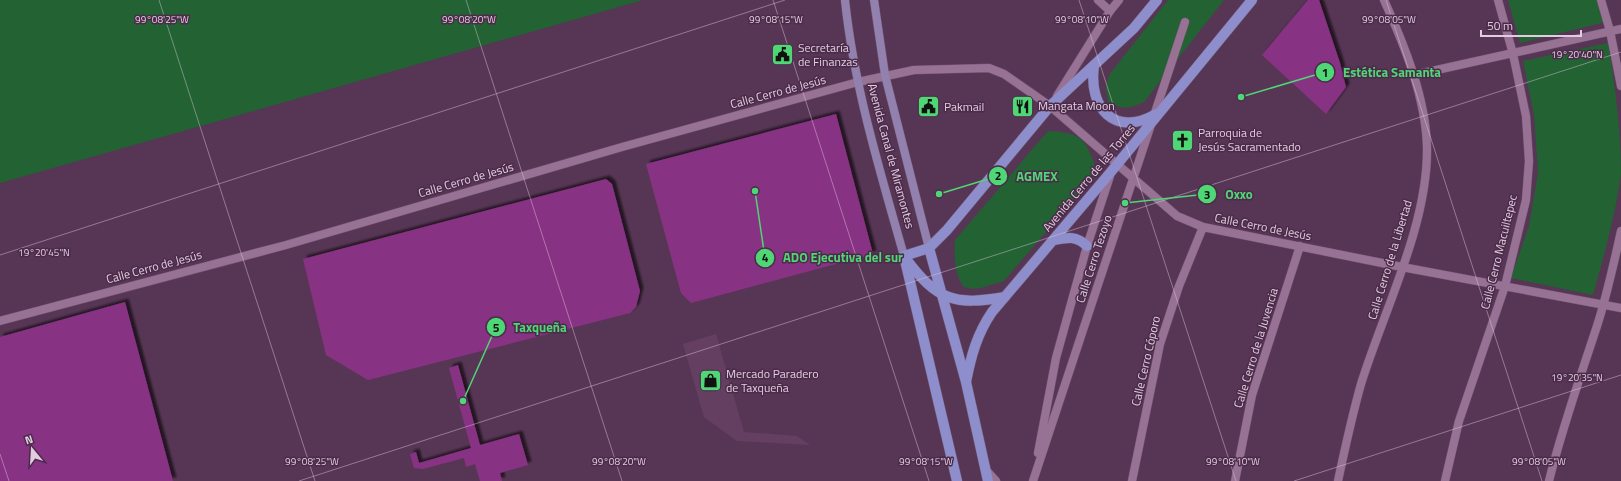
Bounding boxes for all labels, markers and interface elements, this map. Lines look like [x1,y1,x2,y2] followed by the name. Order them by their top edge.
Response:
[135,12,189,27] text: 99°08'25"W
[442,12,496,27] text: 99°08'20"W
[749,12,803,27] text: 99°08'15"W
[1055,12,1109,27] text: 99°08'10"W
[1362,12,1416,27] text: 99°08'05"W
[1481,12,1581,38] scale bar
[1487,16,1513,35] text: 50 m
[798,38,858,71] place label: Secretaría de Finanzas
[769,42,795,68] public building icon: Secretaría de Finanzas
[1551,47,1603,62] text: 19°20'40"N
[1315,60,1449,85] callout: Estética Samanta
[1343,62,1441,82] text: Estética Samanta
[1322,63,1328,82] text: 1
[728,69,828,113] street label: Calle Cerro de Jesús
[863,81,920,231] street label: Avenida Canal de Miramontes
[1010,93,1036,119] restaurant icon: Mangata Moon
[916,94,942,120] public building icon: Pakmail
[1038,96,1115,115] place label: Mangata Moon
[944,97,984,116] place label: Pakmail
[1038,119,1140,236] street label: Avenida Cerro de las Torres
[1198,123,1301,156] place label: Parroquia de Jesús Sacramentado
[1170,127,1196,153] church icon: Parroquia de Jesús Sacramentado
[416,157,516,202] street label: Calle Cerro de Jesús
[988,164,1066,189] callout: AGMEX
[995,166,1001,185] text: 2
[1016,166,1058,186] text: AGMEX
[1197,182,1261,207] callout: Oxxo
[1225,184,1253,204] text: Oxxo
[1204,185,1210,204] text: 3
[1475,193,1522,311] street label: Calle Cerro Macuiltepec
[1362,198,1417,322] street label: Calle Cerro de la Libertad
[1213,208,1314,245] street label: Calle Cerro de Jesús
[1070,212,1117,305] street label: Calle Cerro Tezoyo
[104,244,204,288] street label: Calle Cerro de Jesús
[18,245,70,260] text: 19°20'45"N
[755,245,911,270] callout: ADO Ejecutiva del sur
[783,247,903,267] text: ADO Ejecutiva del sur
[762,248,769,267] text: 4
[1228,285,1283,410] street label: Calle Cerro de la Juvencia
[1126,314,1165,408] street label: Calle Cerro Cóporo
[486,315,575,340] callout: Taxqueña
[513,317,567,337] text: Taxqueña
[493,318,500,337] text: 5
[726,364,819,397] place label: Mercado Paradero de Taxqueña
[698,368,724,394] shop icon: Mercado Paradero de Taxqueña
[1551,370,1603,385] text: 19°20'35"N
[12,429,52,469] north arrow
[23,431,35,448] text: N
[285,454,339,469] text: 99°08'25"W
[592,454,646,469] text: 99°08'20"W
[899,454,953,469] text: 99°08'15"W
[1206,454,1260,469] text: 99°08'10"W
[1512,454,1566,469] text: 99°08'05"W

